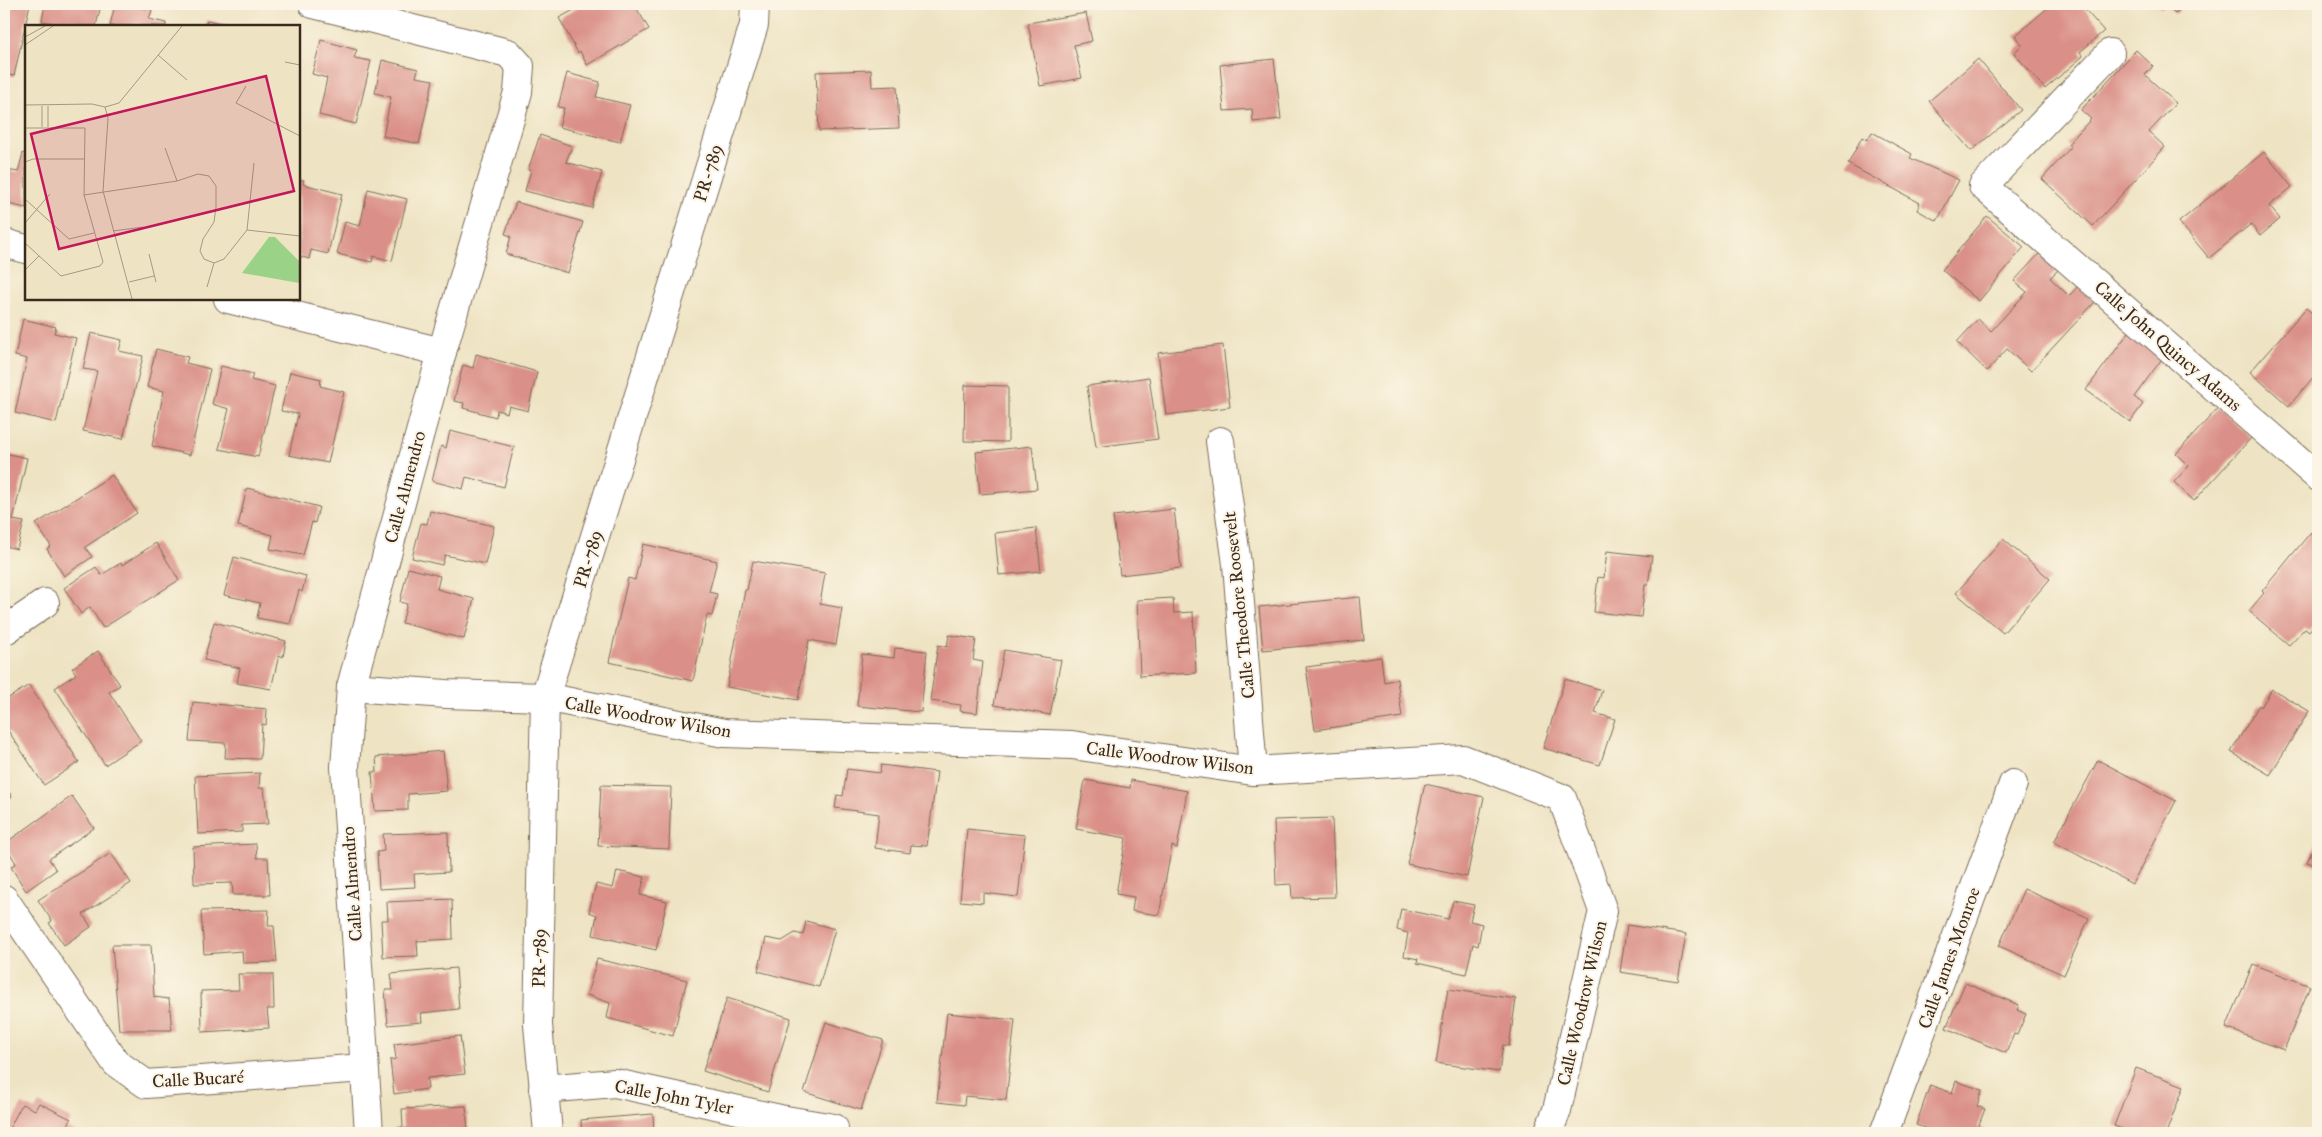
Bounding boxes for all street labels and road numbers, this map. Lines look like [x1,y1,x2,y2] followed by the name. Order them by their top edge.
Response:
[689,141,727,205] street label: PR-789
[2089,276,2246,417] street label: Calle John Quincy Adams
[379,429,431,545] street label: Calle Almendro
[1218,510,1260,700] street label: Calle Theodore Roosevelt
[569,527,607,591] street label: PR-789
[563,692,733,743] street label: Calle Woodrow Wilson
[1085,737,1255,779] street label: Calle Woodrow Wilson
[337,826,367,942] street label: Calle Almendro
[1913,884,1986,1032] street label: Calle James Monroe
[1552,918,1612,1088] street label: Calle Woodrow Wilson
[527,928,551,988] street label: PR-789
[152,1066,245,1092] street label: Calle Bucaré
[613,1075,735,1120] street label: Calle John Tyler

